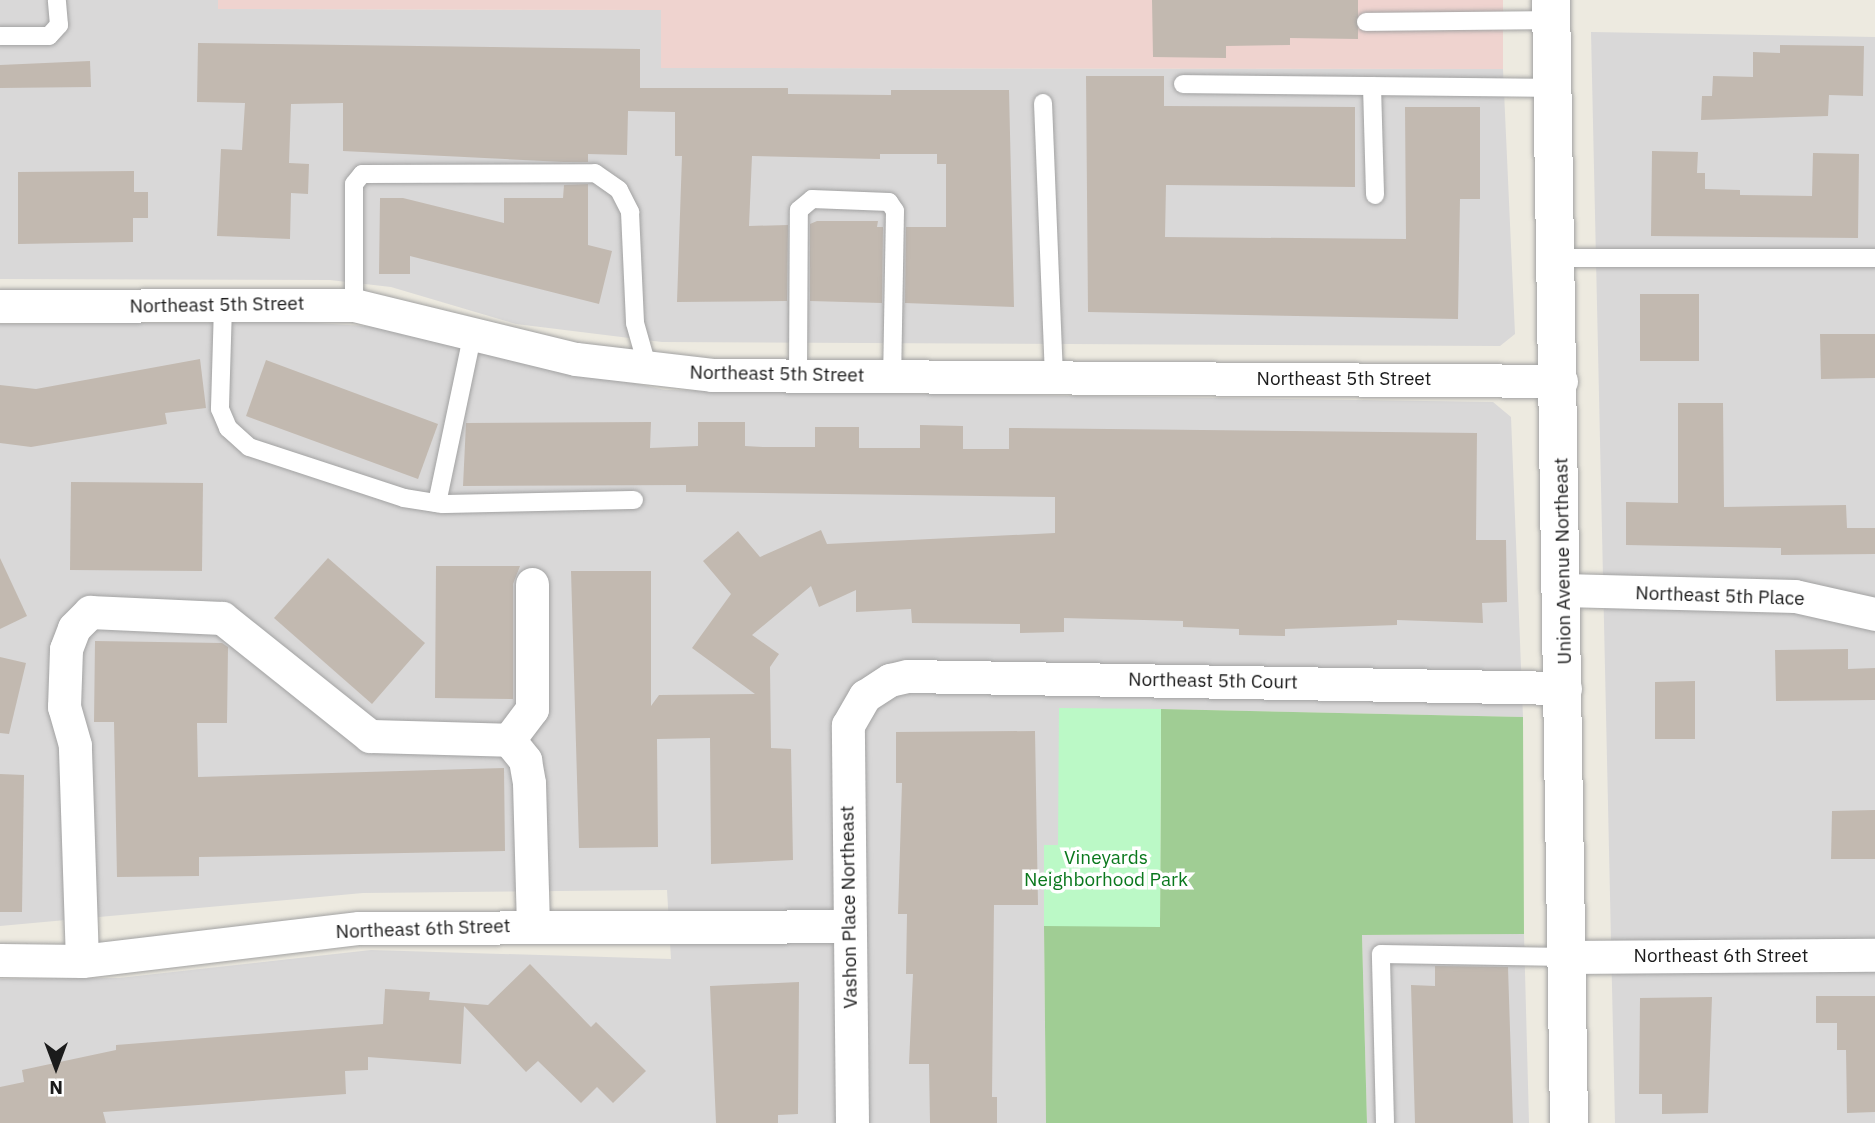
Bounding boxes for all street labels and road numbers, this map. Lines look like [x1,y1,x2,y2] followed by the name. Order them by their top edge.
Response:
[129,292,305,318] street label: Northeast 5th Street
[689,361,865,387] street label: Northeast 5th Street
[1257,368,1431,390] street label: Northeast 5th Street
[1550,457,1576,665] street label: Union Avenue Northeast
[1635,582,1805,610] street label: Northeast 5th Place
[1128,668,1298,694] street label: Northeast 5th Court
[836,805,862,1009] street label: Vashon Place Northeast
[335,915,511,943] street label: Northeast 6th Street
[1634,945,1808,967] street label: Northeast 6th Street

